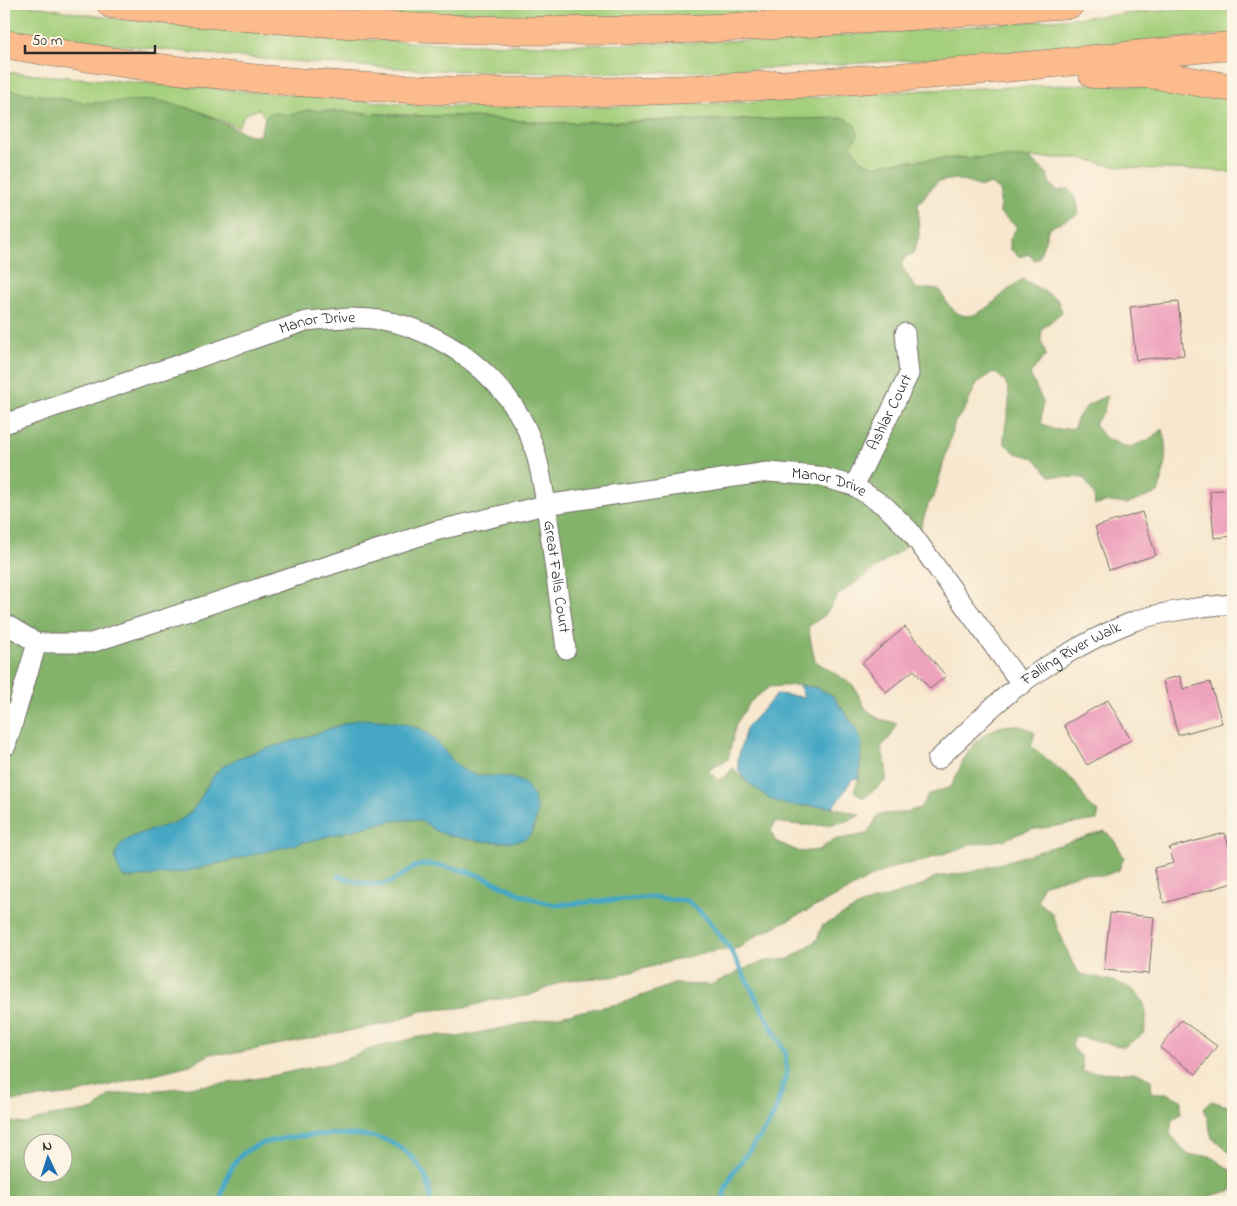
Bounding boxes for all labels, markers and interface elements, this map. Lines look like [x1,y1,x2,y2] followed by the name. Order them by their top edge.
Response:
[25,22,155,54] scale bar
[32,30,63,52] text: 50 m
[276,306,356,341] street label: Manor Drive
[861,370,919,455] street label: Ashlar Court
[791,462,872,504] street label: Manor Drive
[536,519,576,635] street label: Great Falls Court
[1015,616,1126,693] street label: Falling River Walk
[22,1134,72,1184] north arrow
[42,1136,53,1157] text: N

